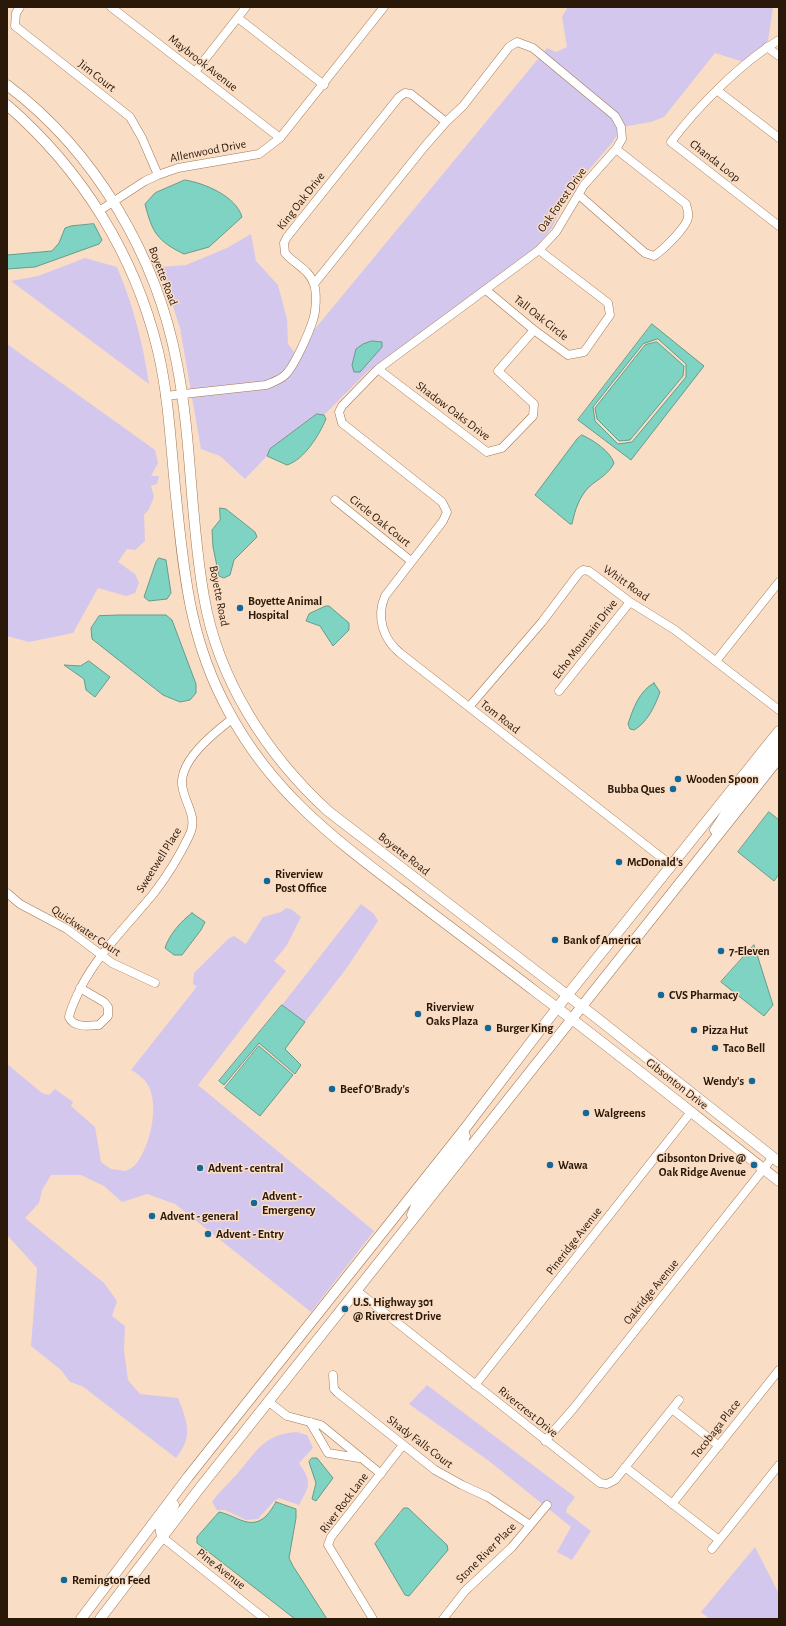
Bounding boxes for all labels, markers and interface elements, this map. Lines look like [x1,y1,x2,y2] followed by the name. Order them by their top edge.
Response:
[165,31,241,95] street label: Maybrook Avenue
[75,57,119,95] street label: Jim Court
[169,137,247,165] street label: Allenwood Drive
[687,137,743,185] street label: Chanda Loop
[534,165,590,235] street label: Oak Forest Drive
[274,169,328,233] street label: King Oak Drive
[145,245,181,307] street label: Boyette Road
[511,292,571,344] street label: Tall Oak Circle
[413,378,493,444] street label: Shadow Oaks Drive
[347,492,413,550] street label: Circle Oak Court
[600,562,652,604] street label: Whitt Road
[206,564,232,628] street label: Boyette Road
[248,594,322,622] place label: Boyette Animal Hospital
[549,596,621,682] street label: Echo Mountain Drive
[235,603,245,613] marker: Boyette Animal Hospital
[477,697,523,737] street label: Tom Road
[686,772,759,786] place label: Wooden Spoon
[673,774,683,784] marker: Wooden Spoon
[607,782,665,796] place label: Bubba Ques
[668,784,678,794] marker: Bubba Ques
[133,825,185,895] street label: Sweetwell Place
[375,829,433,879] street label: Boyette Road
[627,855,683,869] place label: McDonald's
[614,857,624,867] marker: McDonald's
[275,867,327,895] place label: Riverview Post Office
[262,876,272,886] marker: Riverview Post Office
[48,902,124,960] street label: Quickwater Court
[563,933,641,947] place label: Bank of America
[550,935,560,945] marker: Bank of America
[729,944,770,958] place label: 7-Eleven
[716,946,726,956] marker: 7-Eleven
[669,988,738,1002] place label: CVS Pharmacy
[656,990,666,1000] marker: CVS Pharmacy
[426,1000,478,1028] place label: Riverview Oaks Plaza
[413,1009,423,1019] marker: Riverview Oaks Plaza
[496,1021,553,1035] place label: Burger King
[483,1023,493,1033] marker: Burger King
[702,1023,748,1037] place label: Pizza Hut
[689,1025,699,1035] marker: Pizza Hut
[723,1041,765,1055] place label: Taco Bell
[710,1043,720,1053] marker: Taco Bell
[643,1055,711,1113] street label: Gibsonton Drive
[703,1074,744,1088] place label: Wendy's
[747,1076,757,1086] marker: Wendy's
[340,1082,409,1096] place label: Beef O'Brady's
[327,1084,337,1094] marker: Beef O'Brady's
[594,1106,646,1120] place label: Walgreens
[581,1108,591,1118] marker: Walgreens
[657,1151,746,1179] place label: Gibsonton Drive @ Oak Ridge Avenue
[558,1158,588,1172] place label: Wawa
[545,1160,555,1170] marker: Wawa
[749,1160,759,1170] marker: Gibsonton Drive @ Oak Ridge Avenue
[208,1161,284,1175] place label: Advent - central
[195,1163,205,1173] marker: Advent - central
[262,1189,315,1217] place label: Advent - Emergency
[249,1198,259,1208] marker: Advent - Emergency
[543,1204,605,1278] street label: Pineridge Avenue
[160,1209,238,1223] place label: Advent - general
[147,1211,157,1221] marker: Advent - general
[216,1227,284,1241] place label: Advent - Entry
[203,1229,213,1239] marker: Advent - Entry
[620,1256,682,1328] street label: Oakridge Avenue
[353,1295,441,1323] place label: U.S. Highway 301 @ Rivercrest Drive
[340,1304,350,1314] marker: U.S. Highway 301 @ Rivercrest Drive
[495,1383,561,1441] street label: Rivercrest Drive
[688,1396,744,1462] street label: Tocobaga Place
[384,1412,456,1472] street label: Shady Falls Court
[317,1470,371,1536] street label: River Rock Lane
[453,1520,519,1586] street label: Stone River Place
[194,1546,248,1592] street label: Pine Avenue
[72,1573,150,1587] place label: Remington Feed
[59,1575,69,1585] marker: Remington Feed

